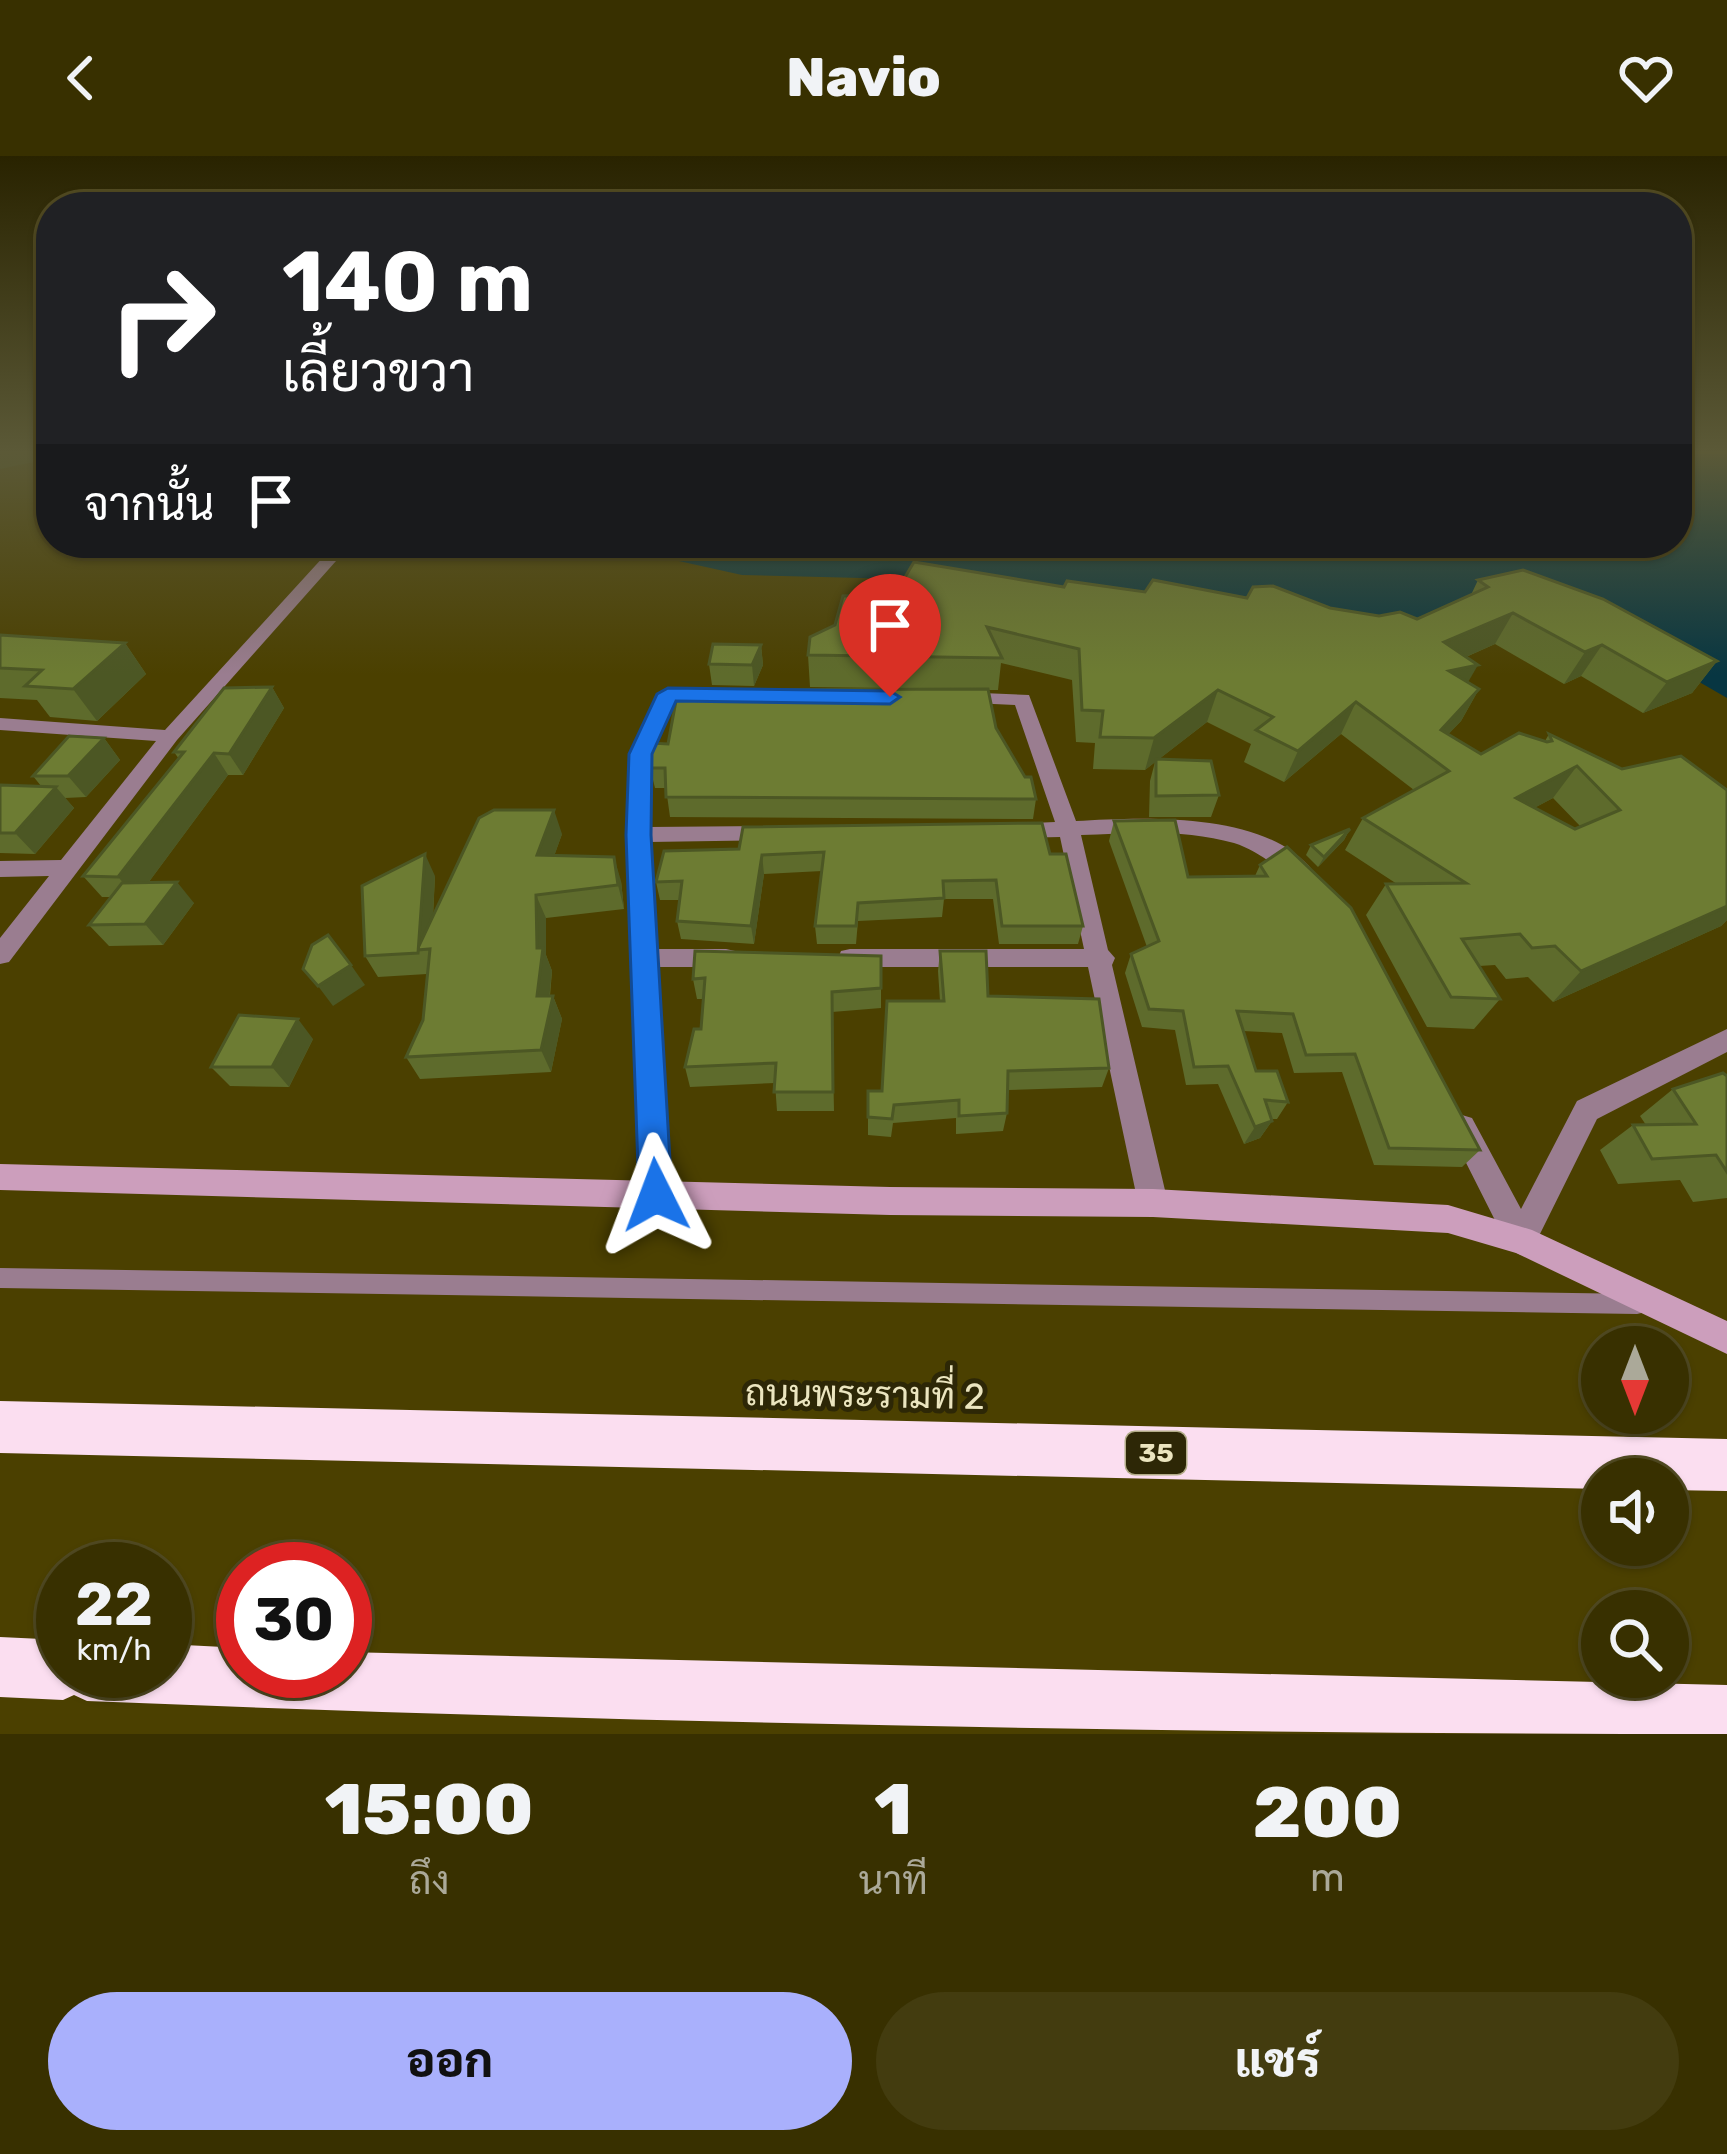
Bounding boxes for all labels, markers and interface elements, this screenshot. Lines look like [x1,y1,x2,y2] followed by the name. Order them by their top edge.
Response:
[48,45,114,111] icon: back
[1613,45,1679,111] icon: heart
[786,46,941,110] text: Navio
[282,232,533,332] text: 140 m
[84,240,240,396] icon: right
[282,341,475,405] text: เลี้ยวขวา
[238,468,304,534] icon: arrive
[84,478,214,531] text: จากนั้น
[839,574,941,697] pin
[857,592,923,658] icon: arrive
[593,1132,719,1258] position arrow
[1581,1326,1689,1434] north arrow
[1581,1326,1689,1698] map controls
[745,1362,985,1418] street label: ถนนพระรามที่ 2
[1126,1432,1186,1474] road number: 35
[1581,1458,1689,1566] button: sound
[216,1542,372,1698] speed limit sign: 30
[75,1569,153,1640] text: 22
[1581,1590,1689,1698] button: search
[77,1632,151,1668] text: km/h
[325,1767,534,1852] text: 15:00
[874,1767,912,1852] text: 1
[1253,1770,1402,1855] text: 200
[1310,1855,1345,1901] text: m
[409,1858,449,1904] text: ถึง
[859,1858,928,1904] text: นาที
[48,1992,852,2130] button: ออก
[876,1992,1679,2130] button: แชร์

